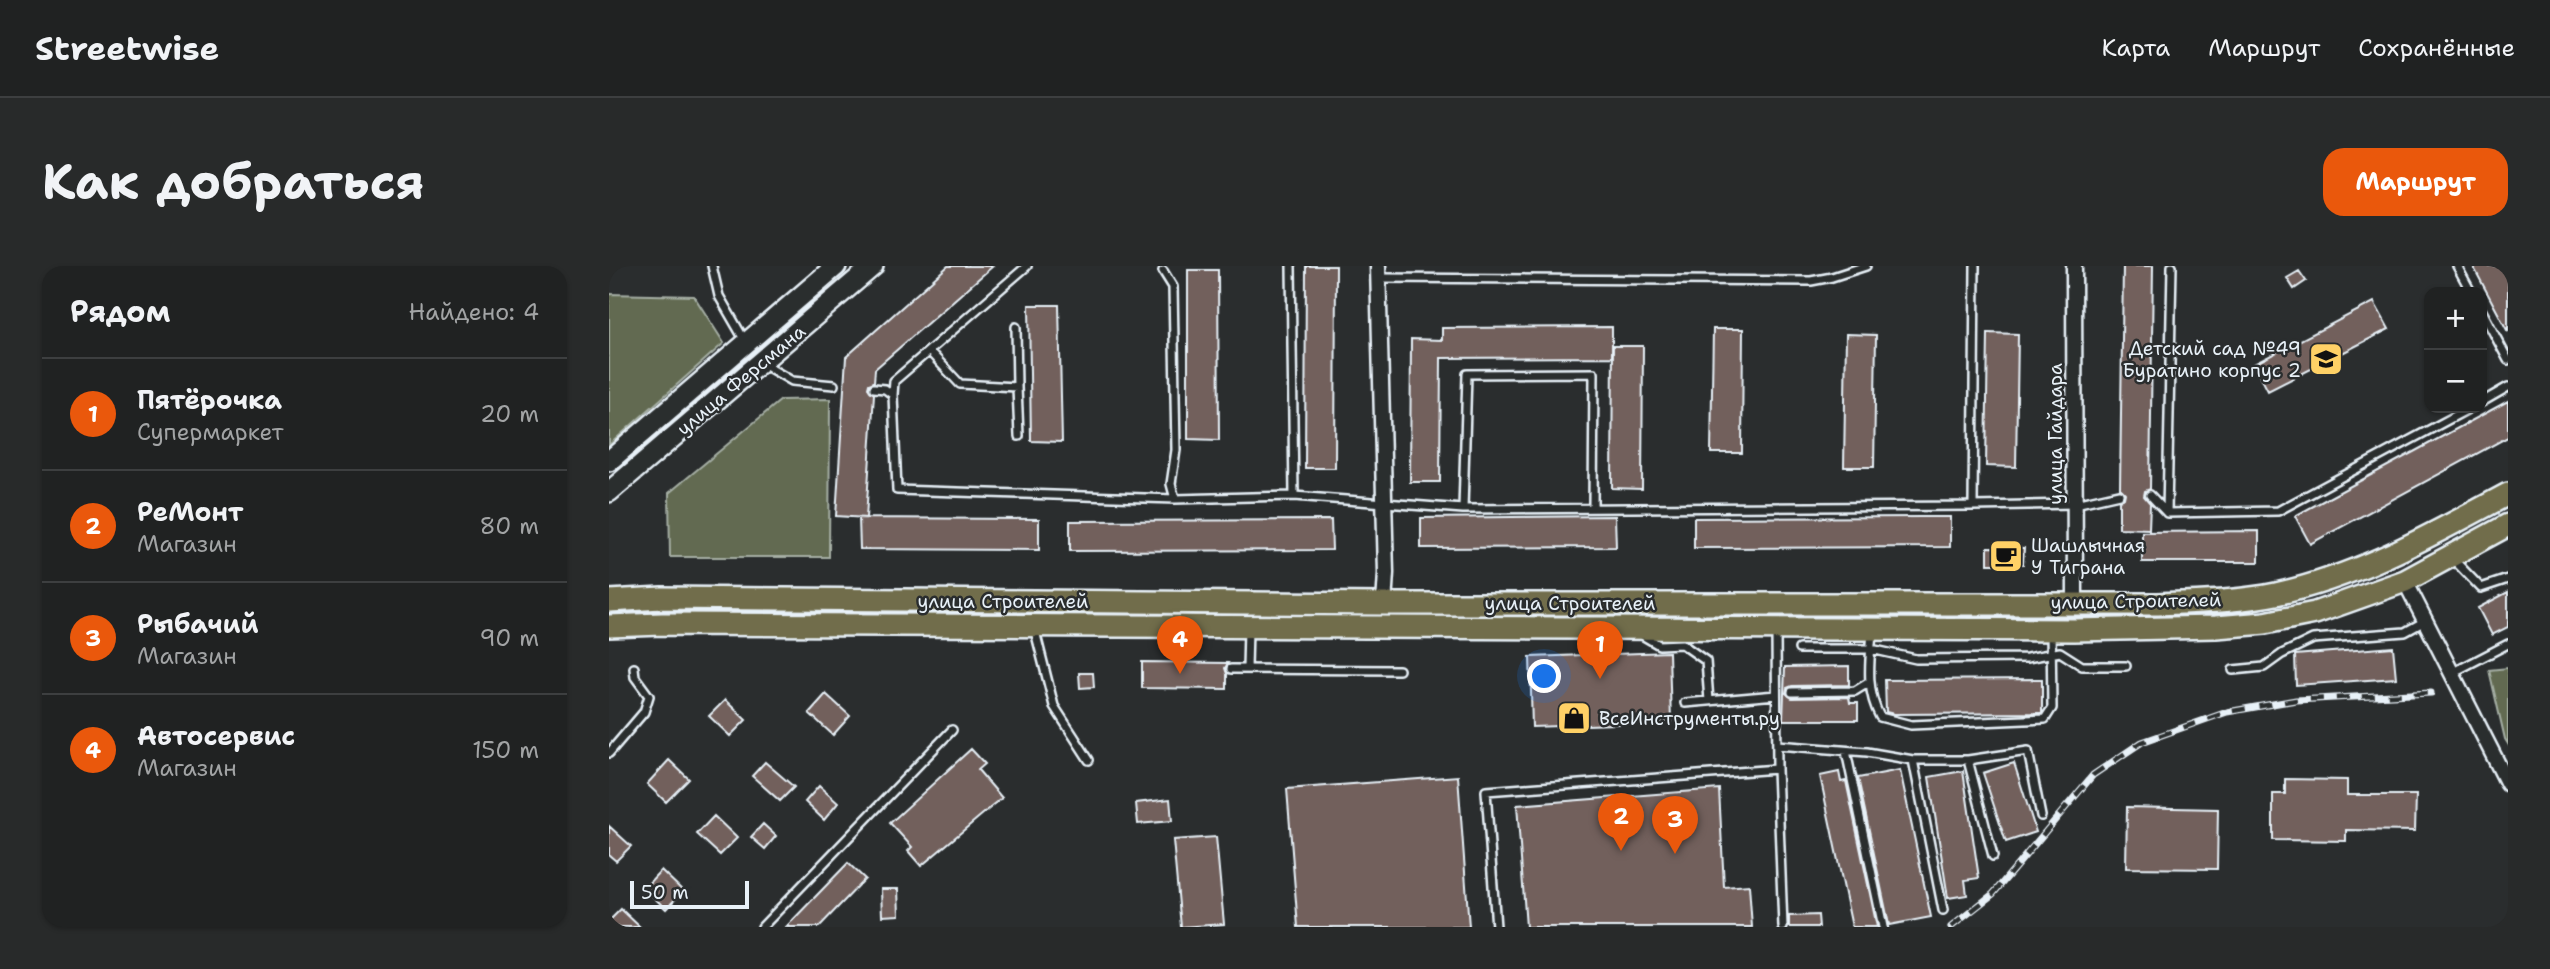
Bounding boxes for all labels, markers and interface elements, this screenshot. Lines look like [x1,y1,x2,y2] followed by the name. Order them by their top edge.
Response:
[35,26,219,71] text: Streetwise
[2102,32,2170,64] text: Карта
[2208,32,2320,64] text: Маршрут
[2358,32,2515,64] text: Сохранённые
[2323,148,2508,216] button: Маршрут
[42,149,424,215] text: Как добраться
[2424,287,2487,413] map controls
[2424,287,2487,350] button: +
[70,291,170,332] text: Рядом
[409,297,539,327] text: Найдено: 4
[671,319,811,441] street label: улица Ферсмана
[2122,336,2301,383] place label: Детский сад №49 Буратино корпус 2
[2307,340,2345,378] school or university icon: Детский сад №49 Буратино корпус 2
[2424,350,2487,413] button: −
[2043,363,2068,505] street label: улица Гайдара
[137,382,282,417] text: Пятёрочка
[88,399,98,429] text: 1
[480,399,539,429] text: 20 m
[137,417,284,447] text: Супермаркет
[137,494,243,529] text: РеМонт
[85,511,101,541] text: 2
[480,511,539,541] text: 80 m
[137,529,237,559] text: Магазин
[2031,533,2145,580] place label: Шашлычная У Тиграна
[1987,537,2025,575] cafe icon: Шашлычная У Тиграна
[2050,587,2222,615] street label: улица Строителей
[918,589,1088,614] street label: улица Строителей
[1485,591,1655,616] street label: улица Строителей
[137,606,258,641] text: Рыбачий
[1157,616,1203,674] pin: 4
[1577,621,1623,679] pin: 1
[85,623,101,653] text: 3
[479,623,539,653] text: 90 m
[137,641,237,671] text: Магазин
[1527,659,1561,693] your location
[1555,699,1593,737] shop icon: ВсеИнструменты.ру
[1599,706,1780,731] place label: ВсеИнструменты.ру
[137,718,295,753] text: Автосервис
[85,735,101,765] text: 4
[472,735,539,765] text: 150 m
[137,753,237,783] text: Магазин
[1598,793,1644,851] pin: 2
[1652,796,1698,854] pin: 3
[630,878,749,910] scale bar
[641,880,689,905] text: 50 m

